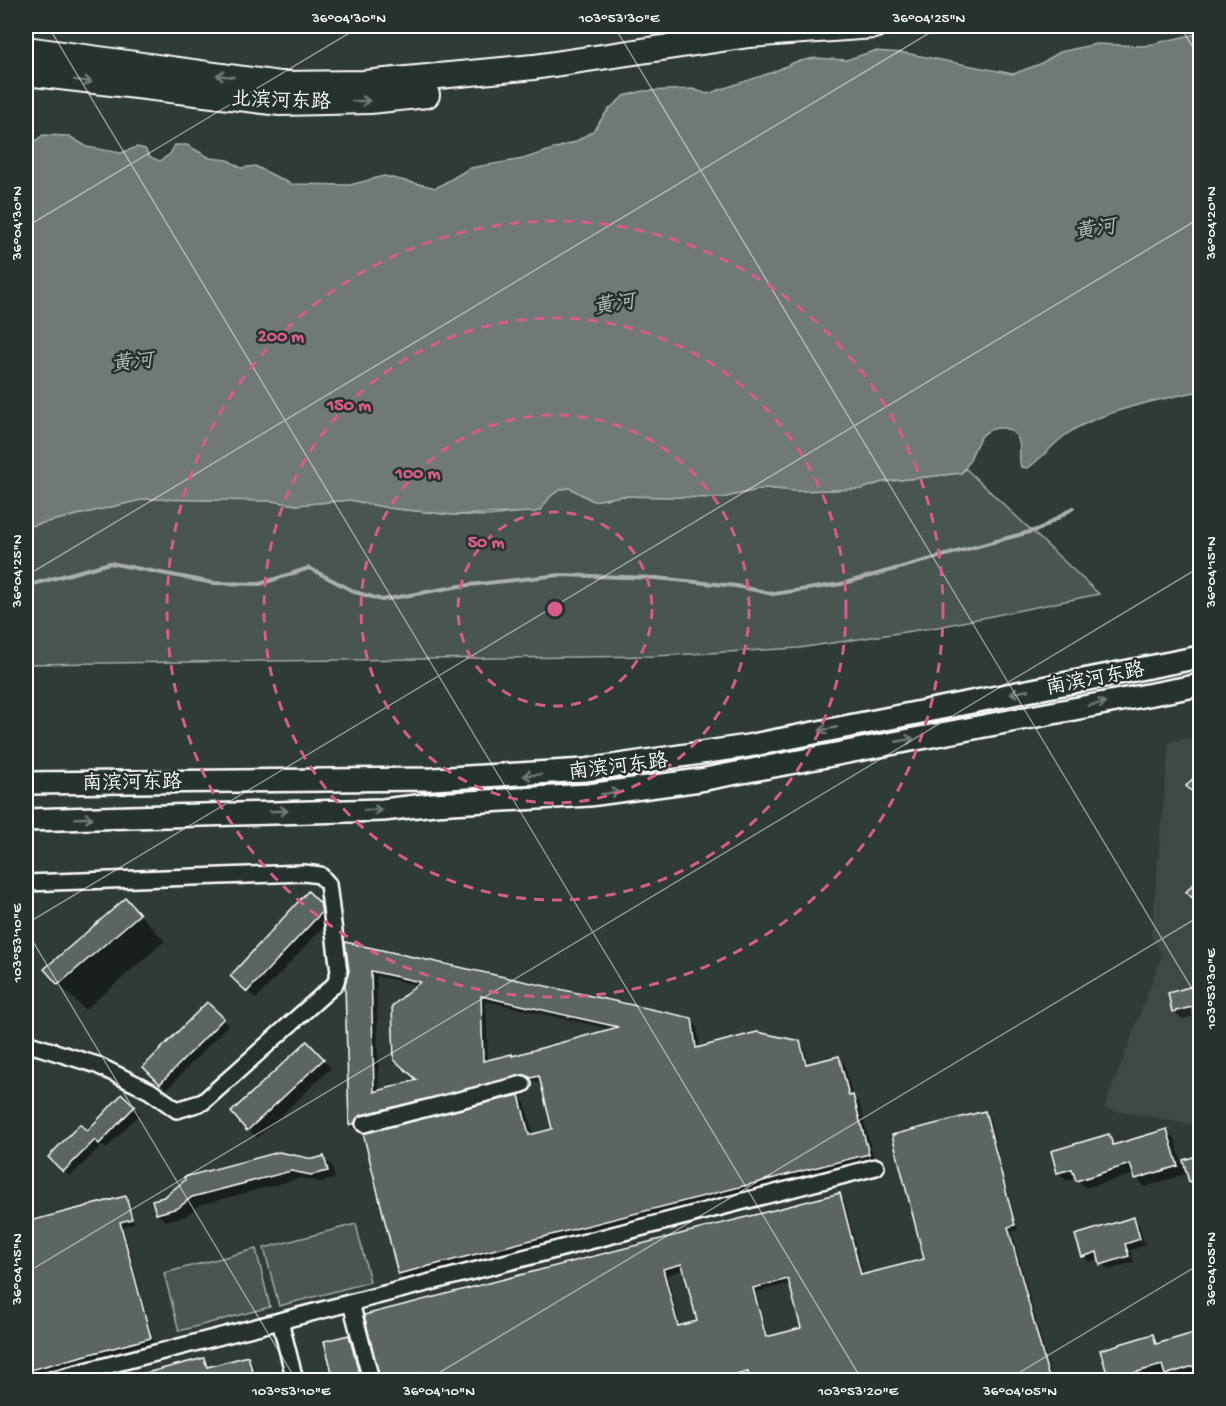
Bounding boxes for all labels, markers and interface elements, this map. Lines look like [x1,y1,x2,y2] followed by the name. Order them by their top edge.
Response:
[311,10,386,28] text: 36°04'30"N
[578,10,660,28] text: 103°53'30"E
[892,10,966,28] text: 36°04'25"N
[215,71,235,82] one-way arrow
[73,76,93,87] one-way arrow
[231,87,332,116] street label: 北滨河东路
[351,95,371,106] one-way arrow
[9,186,27,261] text: 36°04'30"N
[1203,186,1221,261] text: 36°04'20"N
[1073,213,1121,247] water label: 黄河
[592,288,640,322] water label: 黄河
[258,327,304,348] text: 200 m
[110,348,158,379] water label: 黄河
[326,396,371,417] text: 150 m
[395,464,441,485] text: 100 m
[468,533,505,554] text: 50 m
[9,534,27,608] text: 36°04'25"N
[1203,536,1221,609] text: 36°04'15"N
[545,599,565,619] centre of rings
[1044,657,1148,701] street label: 南滨河东路
[1010,687,1030,698] one-way arrow
[1086,698,1106,709] one-way arrow
[819,724,838,735] one-way arrow
[895,734,914,745] one-way arrow
[567,749,670,786] street label: 南滨河东路
[82,770,183,797] street label: 南滨河东路
[522,770,542,781] one-way arrow
[599,787,619,798] one-way arrow
[363,804,383,816] one-way arrow
[268,805,288,817] one-way arrow
[73,812,93,824] one-way arrow
[9,903,27,983] text: 103°53'10"E
[1203,948,1221,1030] text: 103°53'30"E
[1203,1232,1221,1307] text: 36°04'05"N
[9,1233,27,1306] text: 36°04'15"N
[251,1383,331,1401] text: 103°53'10"E
[402,1383,475,1401] text: 36°04'10"N
[817,1383,899,1401] text: 103°53'20"E
[982,1383,1057,1401] text: 36°04'05"N

